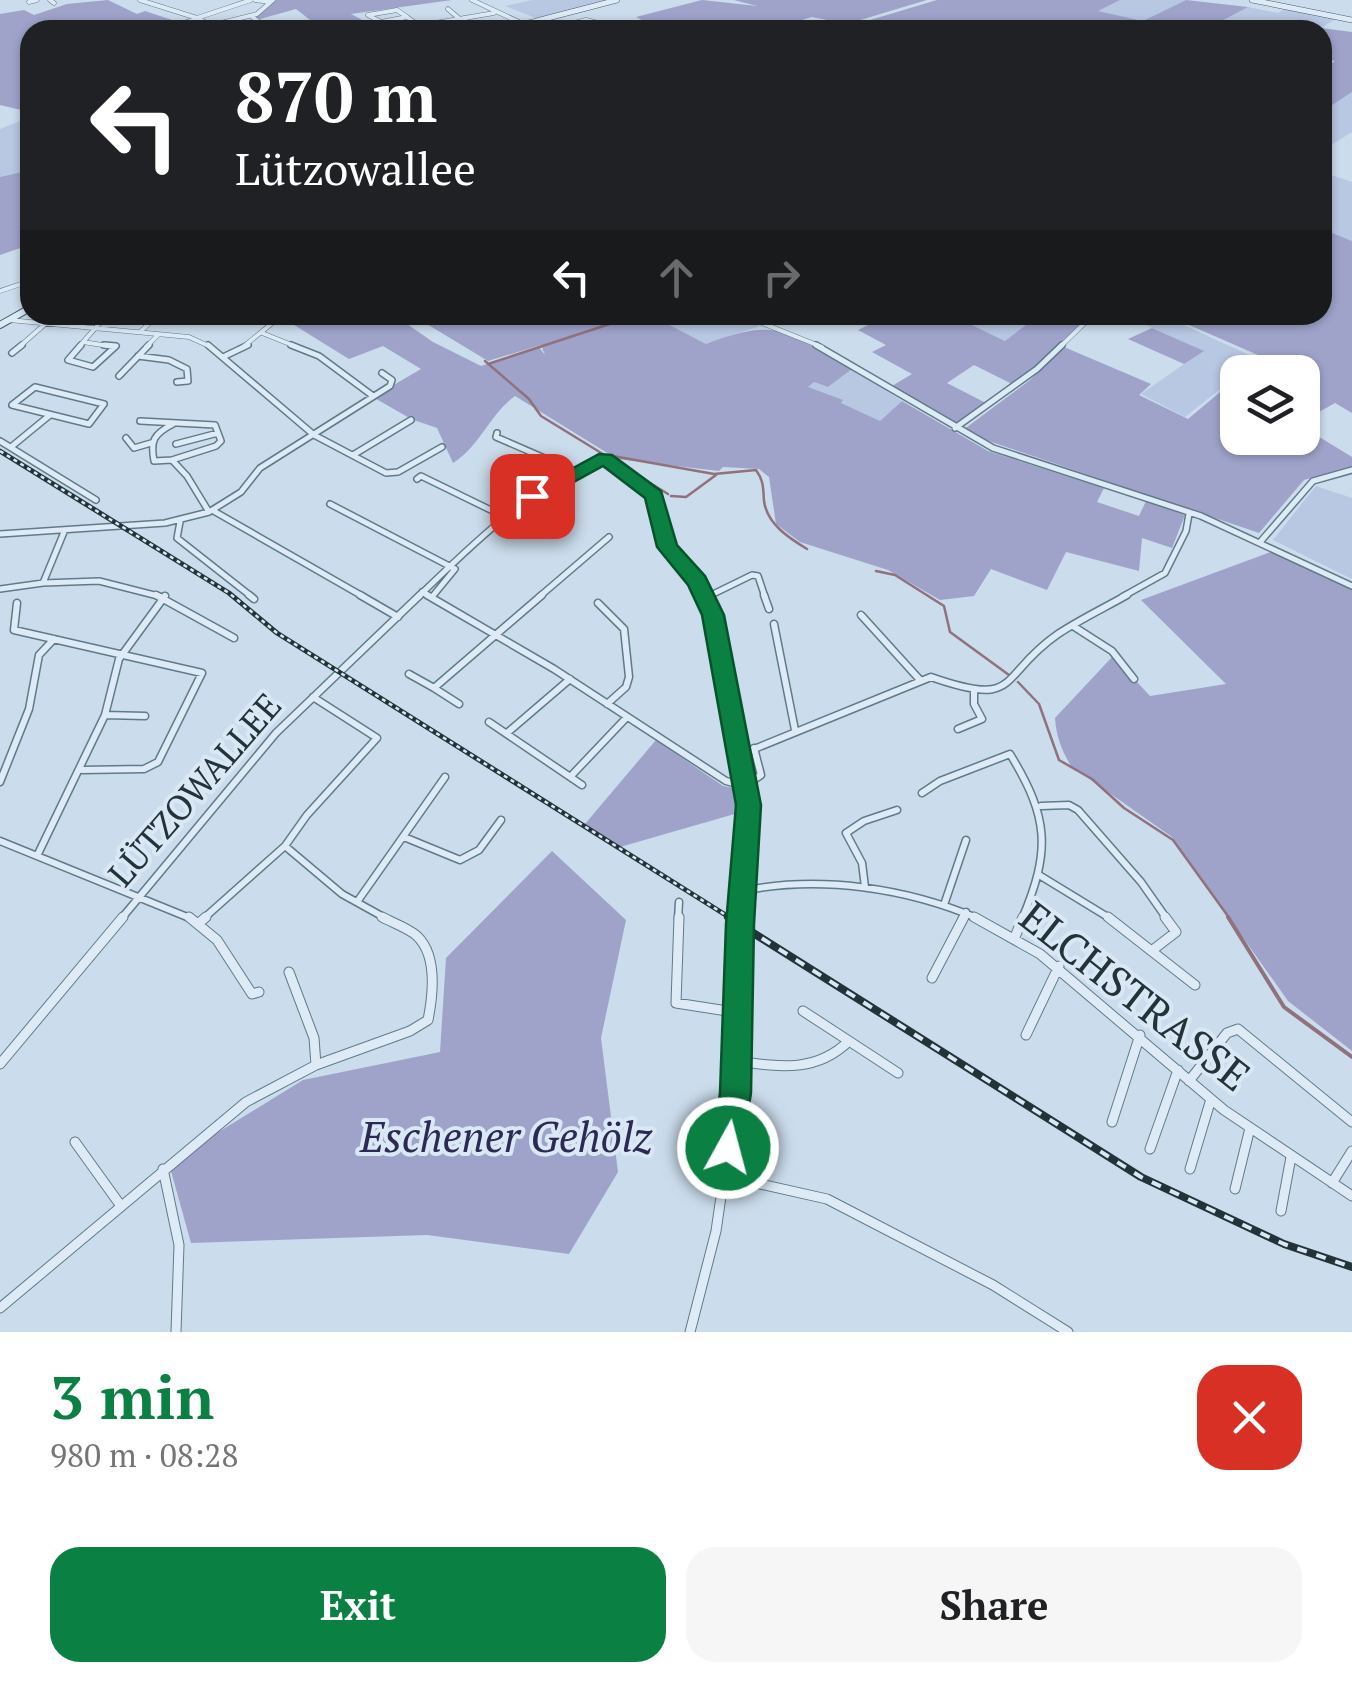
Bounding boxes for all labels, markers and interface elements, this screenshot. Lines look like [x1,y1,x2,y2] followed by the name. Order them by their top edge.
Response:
[235,49,437,142] text: 870 m
[70,60,200,190] icon: left
[235,138,476,198] text: Lützowallee
[544,250,599,305] icon: left
[649,250,704,305] icon: ahead
[754,250,809,305] icon: right
[1220,355,1320,455] map controls
[1220,355,1320,455] button: layers
[490,454,575,539] pin
[505,469,560,524] icon: arrive
[98,683,291,896] street label: LÜTZOWALLEE
[1009,888,1262,1103] street label: ELCHSTRASSE
[676,1096,780,1200] position arrow
[359,1108,654,1164] park label: Eschener Gehölz
[50,1357,214,1436] text: 3 min
[1197,1365,1302,1470] button: close
[50,1434,238,1476] text: 980 m · 08:28
[50,1547,666,1662] button: Exit
[686,1547,1302,1662] button: Share

